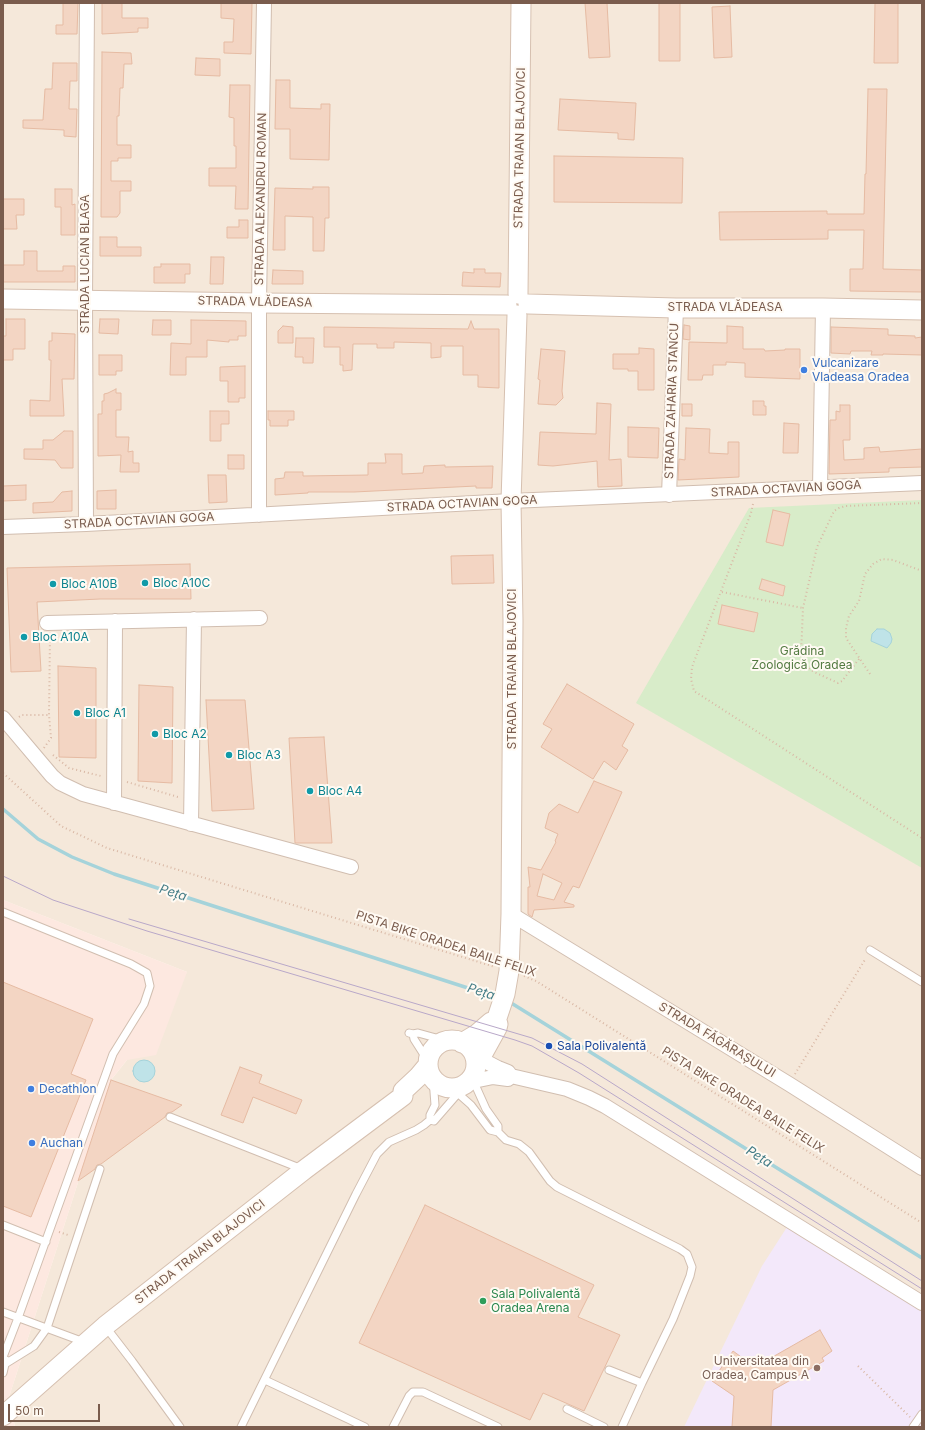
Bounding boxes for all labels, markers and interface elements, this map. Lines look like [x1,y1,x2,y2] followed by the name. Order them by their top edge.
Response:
[511,67,529,229] street label: STRADA TRAIAN BLAJOVICI
[252,112,270,286] street label: STRADA ALEXANDRU ROMAN
[78,194,92,334] street label: STRADA LUCIAN BLAGA
[197,294,313,310] street label: STRADA VLĂDEASA
[668,300,782,314] street label: STRADA VLĂDEASA
[662,323,682,479] street label: STRADA ZAHARIA STANCU
[812,356,909,384] place label: Vulcanizare Vladeasa Oradea
[799,365,809,375] marker: Vulcanizare Vladeasa Oradea
[710,478,862,500] street label: STRADA OCTAVIAN GOGA
[386,493,538,515] street label: STRADA OCTAVIAN GOGA
[63,510,215,532] street label: STRADA OCTAVIAN GOGA
[153,576,210,590] place label: Bloc A10C
[61,577,117,591] place label: Bloc A10B
[140,578,150,588] marker: Bloc A10C
[48,579,58,589] marker: Bloc A10B
[505,588,519,750] street label: STRADA TRAIAN BLAJOVICI
[32,630,89,644] place label: Bloc A10A
[19,632,29,642] marker: Bloc A10A
[751,644,853,672] park label: Grădina Zoologică Oradea
[85,706,126,720] place label: Bloc A1
[72,708,82,718] marker: Bloc A1
[163,727,207,741] place label: Bloc A2
[150,729,160,739] marker: Bloc A2
[237,748,281,762] place label: Bloc A3
[224,750,234,760] marker: Bloc A3
[318,784,362,798] place label: Bloc A4
[305,786,315,796] marker: Bloc A4
[157,881,189,905] water label: Peța
[354,908,538,980] street label: PISTA BIKE ORADEA BAILE FELIX
[465,980,497,1004] water label: Peța
[656,999,778,1081] street label: STRADA FĂGĂRAȘULUI
[557,1039,646,1053] place label: Sala Polivalentă
[544,1041,554,1051] marker: Sala Polivalentă
[659,1044,827,1156] street label: PISTA BIKE ORADEA BAILE FELIX
[39,1082,97,1096] place label: Decathlon
[26,1084,36,1094] marker: Decathlon
[40,1136,83,1150] place label: Auchan
[27,1138,37,1148] marker: Auchan
[743,1143,775,1171] water label: Peța
[132,1197,268,1307] street label: STRADA TRAIAN BLAJOVICI
[491,1287,580,1315] place label: Sala Polivalentă Oradea Arena
[478,1296,488,1306] marker: Sala Polivalentă Oradea Arena
[702,1354,809,1382] place label: Universitatea din Oradea, Campus A
[812,1363,822,1373] marker: Universitatea din Oradea, Campus A
[10,1396,102,1422] scale bar
[15,1403,44,1418] text: 50 m

